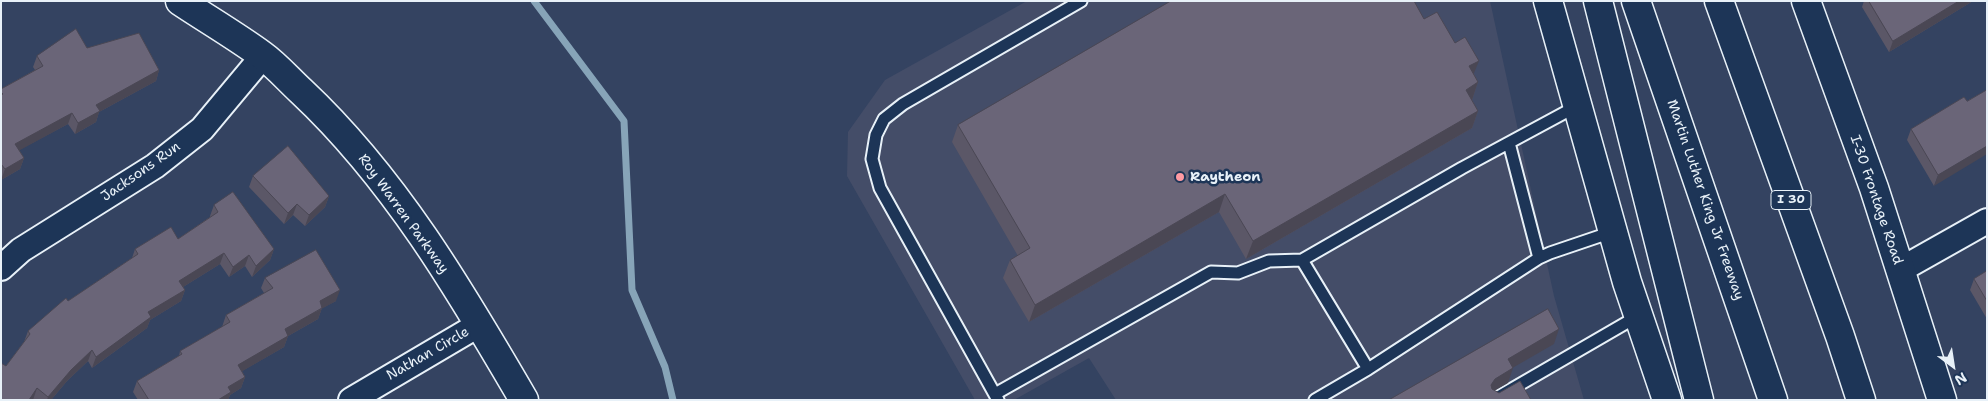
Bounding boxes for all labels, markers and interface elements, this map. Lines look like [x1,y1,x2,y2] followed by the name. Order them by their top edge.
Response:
[1663,98,1747,302] street label: Martin Luther King Jr Freeway
[1846,133,1906,267] street label: I-30 Frontage Road
[98,138,184,206] street label: Jacksons Run
[354,151,452,277] street label: Roy Warren Parkway
[1190,169,1261,185] place label: Raytheon
[1174,171,1186,183] marker: Raytheon
[1771,190,1811,210] road number: I 30
[384,324,472,384] street label: Nathan Circle
[1928,341,1978,391] north arrow
[1951,368,1970,389] text: N

